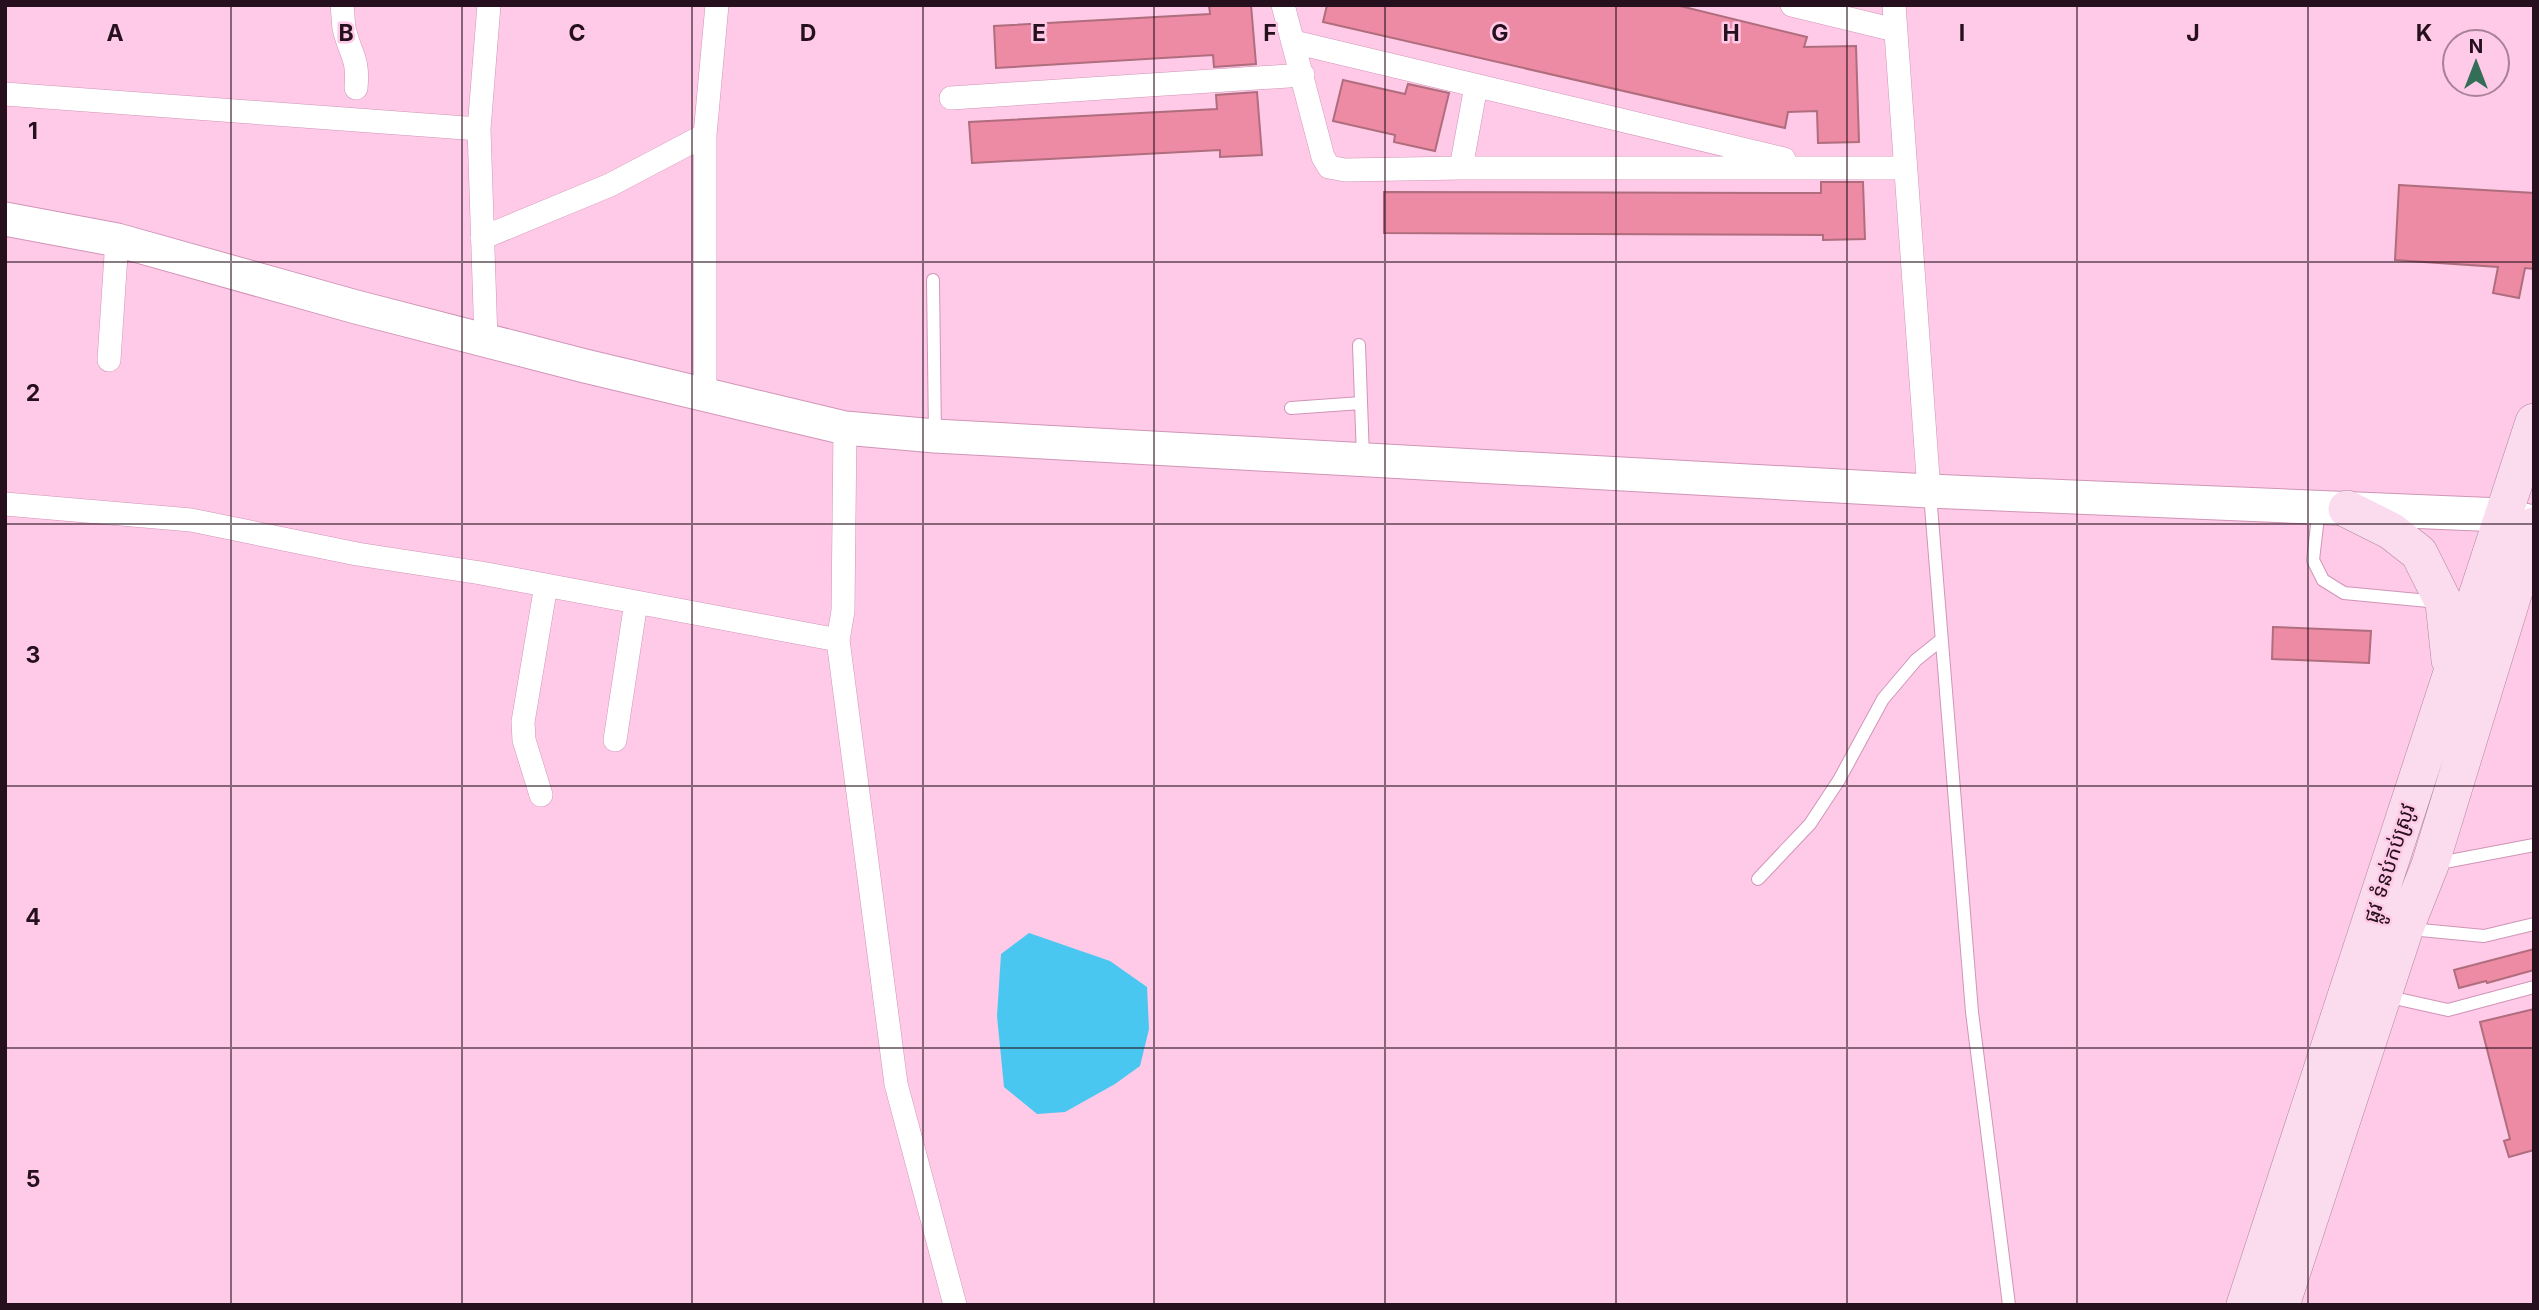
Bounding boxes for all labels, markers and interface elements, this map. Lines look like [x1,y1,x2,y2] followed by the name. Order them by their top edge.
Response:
[106,19,124,47] text: A
[338,19,354,47] text: B
[568,19,586,47] text: C
[800,19,816,47] text: D
[1032,19,1046,47] text: E
[1263,19,1277,47] text: F
[1491,19,1509,47] text: G
[1722,19,1740,47] text: H
[1959,19,1965,47] text: I
[2186,19,2200,47] text: J
[2416,19,2432,47] text: K
[2441,28,2511,98] north arrow
[2469,35,2483,58] text: N
[28,117,38,145] text: 1
[26,379,40,407] text: 2
[26,641,40,669] text: 3
[2358,800,2427,928] street label: ផ្លូវ ទំនប់កប់ស្រូវ
[25,903,41,931] text: 4
[26,1165,40,1193] text: 5

